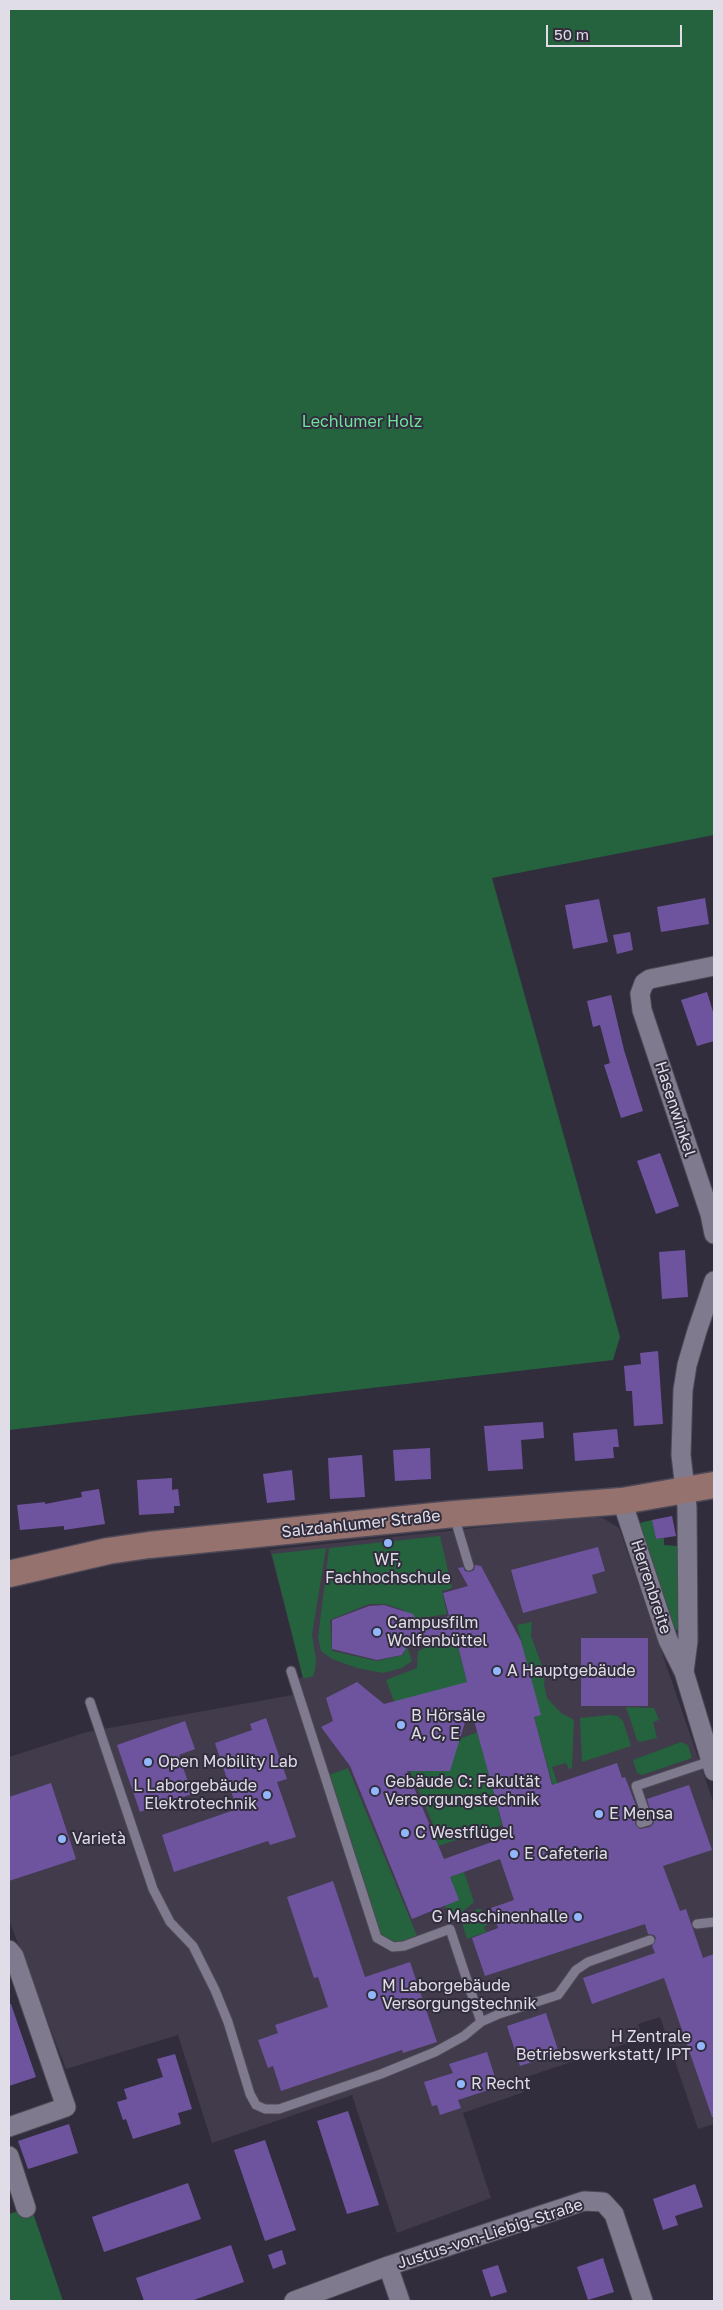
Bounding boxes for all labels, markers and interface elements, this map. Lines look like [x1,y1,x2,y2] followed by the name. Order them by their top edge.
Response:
[548,15,684,47] scale bar
[554,25,589,43] text: 50 m
[302,412,422,432] park label: Lechlumer Holz
[651,1059,699,1159] street label: Hasenwinkel
[280,1506,442,1542] street label: Salzdahlumer Straße
[382,1537,394,1549] marker: WF, Fachhochschule
[627,1537,675,1637] street label: Herrenbreite
[325,1550,451,1588] place label: WF, Fachhochschule
[387,1613,487,1651] place label: Campusfilm Wolfenbüttel
[371,1626,383,1638] marker: Campusfilm Wolfenbüttel
[507,1661,636,1681] place label: A Hauptgebäude
[491,1665,503,1677] marker: A Hauptgebäude
[411,1706,485,1744] place label: B Hörsäle A, C, E
[395,1719,407,1731] marker: B Hörsäle A, C, E
[158,1752,298,1772] place label: Open Mobility Lab
[142,1756,154,1768] marker: Open Mobility Lab
[385,1772,540,1810] place label: Gebäude C: Fakultät Versorgungstechnik
[133,1776,257,1814] place label: L Laborgebäude Elektrotechnik
[369,1785,381,1797] marker: Gebäude C: Fakultät Versorgungstechnik
[261,1789,273,1801] marker: L Laborgebäude Elektrotechnik
[609,1804,673,1824] place label: E Mensa
[593,1808,605,1820] marker: E Mensa
[415,1823,514,1843] place label: C Westflügel
[399,1827,411,1839] marker: C Westflügel
[72,1829,126,1849] place label: Varietà
[56,1833,68,1845] marker: Varietà
[524,1844,608,1864] place label: E Cafeteria
[508,1848,520,1860] marker: E Cafeteria
[431,1907,568,1927] place label: G Maschinenhalle
[572,1911,584,1923] marker: G Maschinenhalle
[382,1976,537,2014] place label: M Laborgebäude Versorgungstechnik
[366,1989,378,2001] marker: M Laborgebäude Versorgungstechnik
[516,2027,691,2065] place label: H Zentrale Betriebswerkstatt/ IPT
[695,2040,707,2052] marker: H Zentrale Betriebswerkstatt/ IPT
[471,2074,531,2094] place label: R Recht
[455,2078,467,2090] marker: R Recht
[395,2195,585,2273] street label: Justus-von-Liebig-Straße

